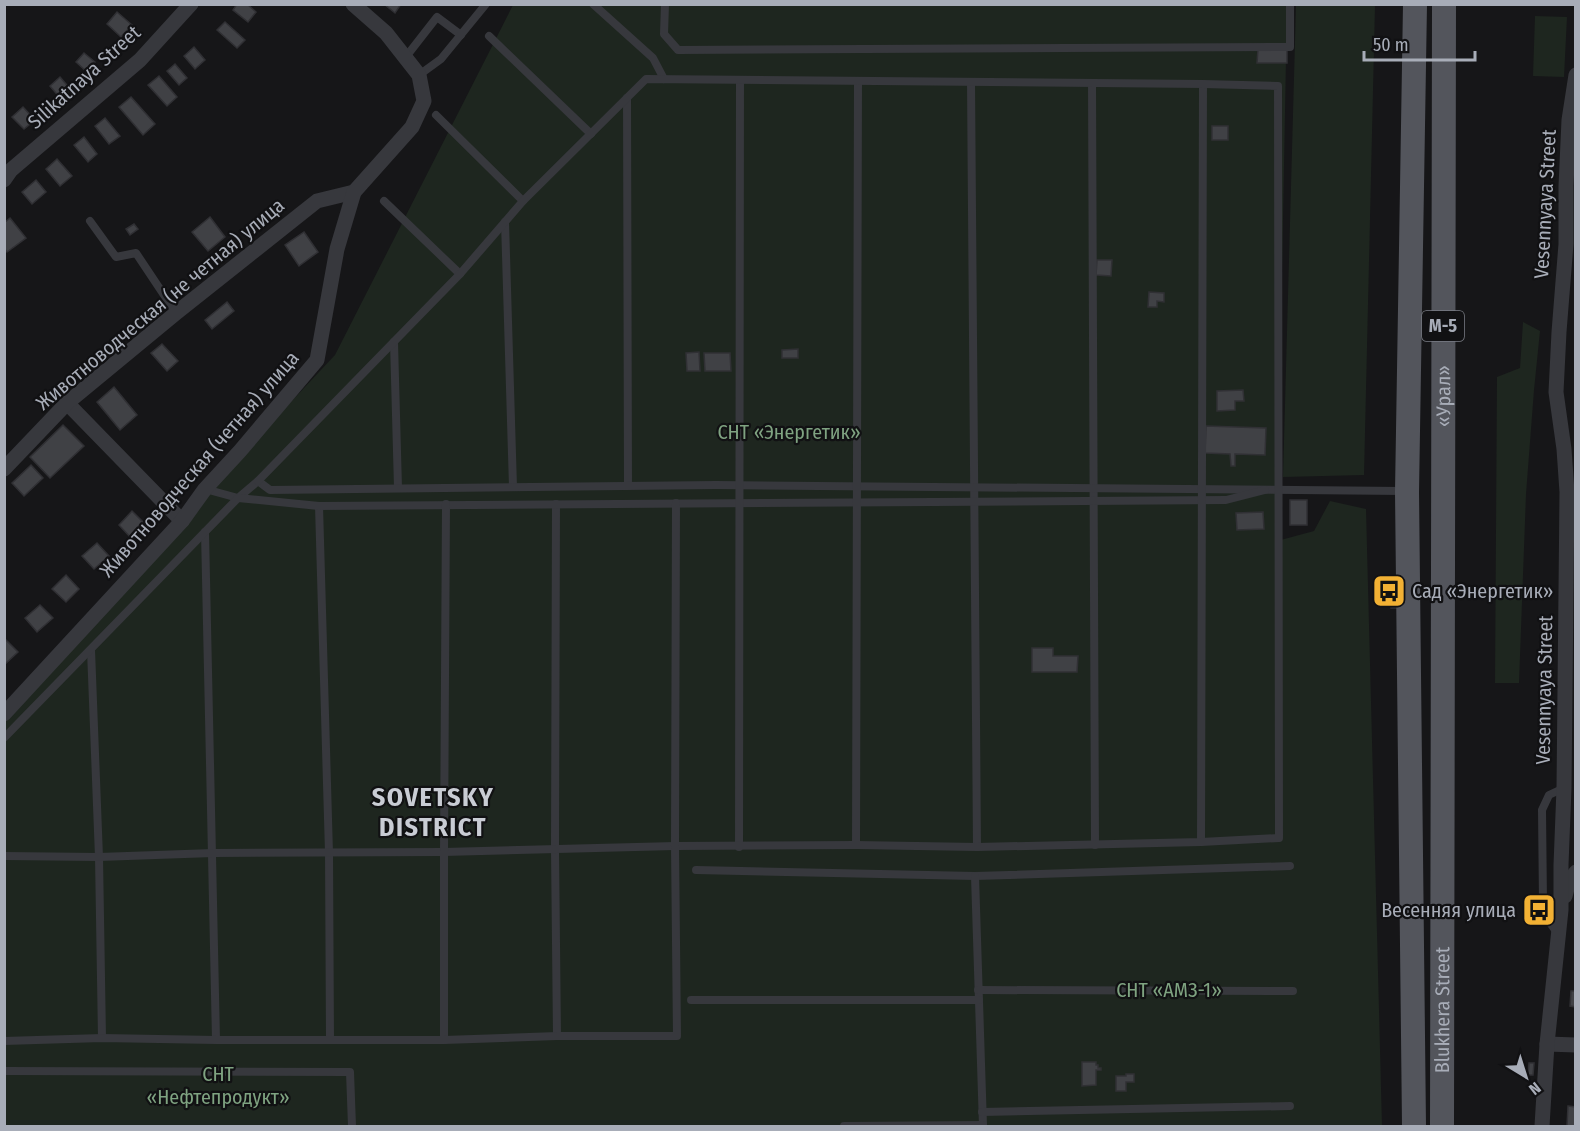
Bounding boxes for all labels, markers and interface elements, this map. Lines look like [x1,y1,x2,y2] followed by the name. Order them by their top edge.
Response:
[23,20,146,134] street label: Silikatnaya Street
[1364,24,1475,62] scale bar
[1373,34,1409,56] text: 50 m
[1529,128,1561,279] street label: Vesennyaya Street
[31,193,289,415] street label: Животноводческая (не четная) улица
[1422,311,1464,341] road number: М-5
[94,346,304,582] street label: Животноводческая (четная) улица
[1431,365,1455,427] street label: «Урал»
[717,420,861,444] park label: СНТ «Энергетик»
[1371,573,1407,609] bus stop icon: Сад «Энергетик»
[1412,579,1553,603] place label: Сад «Энергетик»
[1531,615,1557,765] street label: Vesennyaya Street
[372,782,494,843] district label: SOVETSKY DISTRICT
[1521,892,1557,928] bus stop icon: Весенняя улица
[1381,898,1516,922] place label: Весенняя улица
[1430,946,1454,1073] street label: Blukhera Street
[1116,978,1222,1002] park label: СНТ «АМЗ-1»
[1496,1047,1556,1107] north arrow
[146,1062,290,1109] park label: СНТ «Нефтепродукт»
[1525,1078,1545,1099] text: N

